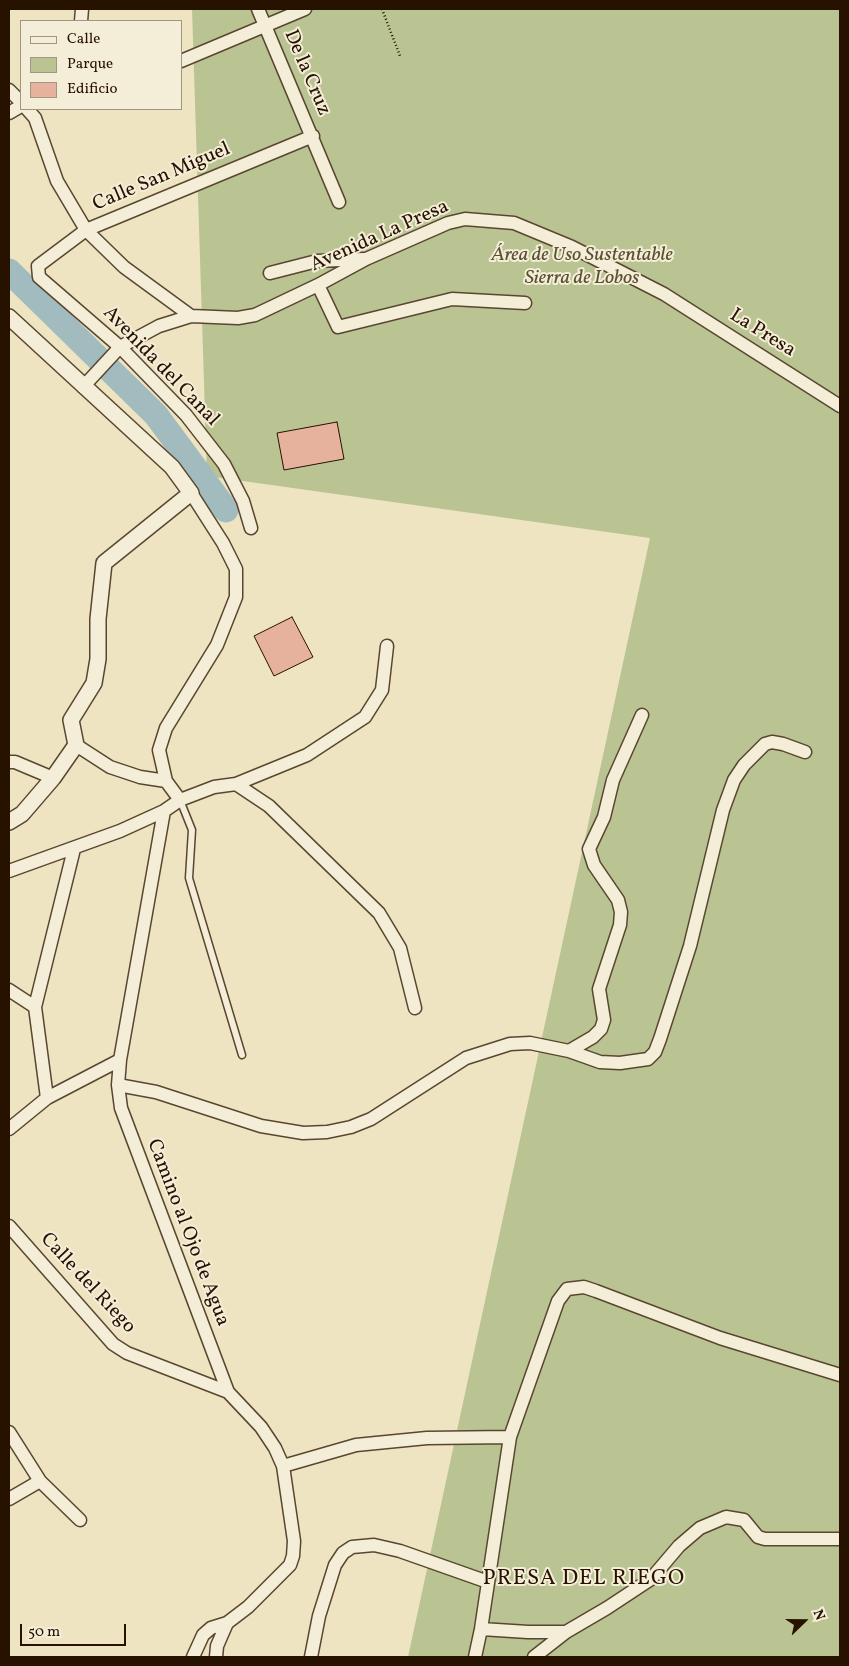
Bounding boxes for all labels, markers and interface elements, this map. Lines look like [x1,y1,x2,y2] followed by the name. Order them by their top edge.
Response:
[20,20,182,110] legend
[277,27,335,119] street label: De la Cruz
[67,29,100,50] text: Calle
[67,54,113,75] text: Parque
[67,79,118,100] text: Edificio
[90,138,234,218] street label: Calle San Miguel
[307,196,453,278] street label: Avenida La Presa
[491,244,673,291] park label: Área de Uso Sustentable Sierra de Lobos
[97,302,223,432] street label: Avenida del Canal
[725,304,799,364] street label: La Presa
[140,1136,234,1330] street label: Camino al Ojo de Agua
[34,1229,140,1339] street label: Calle del Riego
[481,1567,687,1593] district label: PRESA DEL RIEGO
[779,1596,829,1646] north arrow
[808,1607,829,1623] text: N
[22,1614,129,1646] scale bar
[28,1622,60,1643] text: 50 m

